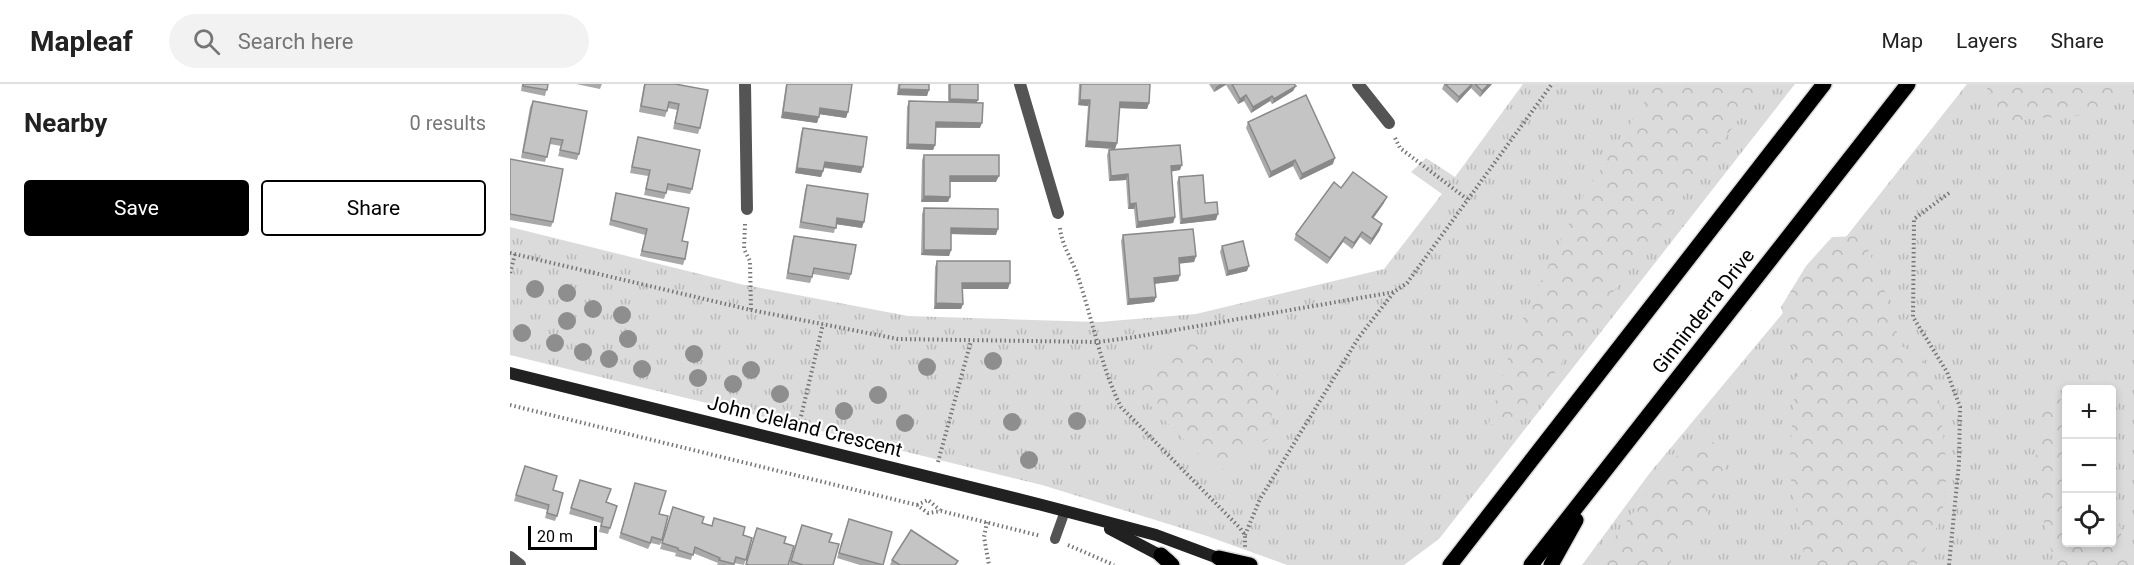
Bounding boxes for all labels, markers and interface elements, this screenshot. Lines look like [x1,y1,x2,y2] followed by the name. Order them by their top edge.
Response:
[169,14,589,68] search box
[30,25,133,58] text: Mapleaf
[190,25,223,58] icon: search
[238,29,354,54] text: Search here
[1881,29,1923,53] text: Map
[1956,29,2017,53] text: Layers
[2050,29,2104,53] text: Share
[24,108,107,138] text: Nearby
[410,111,486,135] text: 0 results
[24,180,249,236] button: Save
[261,180,486,236] button: Share
[1647,244,1759,378] street label: Ginninderra Drive
[2062,385,2116,547] map controls
[2062,385,2116,439] button: +
[705,390,905,462] street label: John Cleland Crescent
[2062,439,2116,493] button: −
[2062,493,2116,547] button: locate
[528,523,597,550] scale bar
[537,527,573,546] text: 20 m

